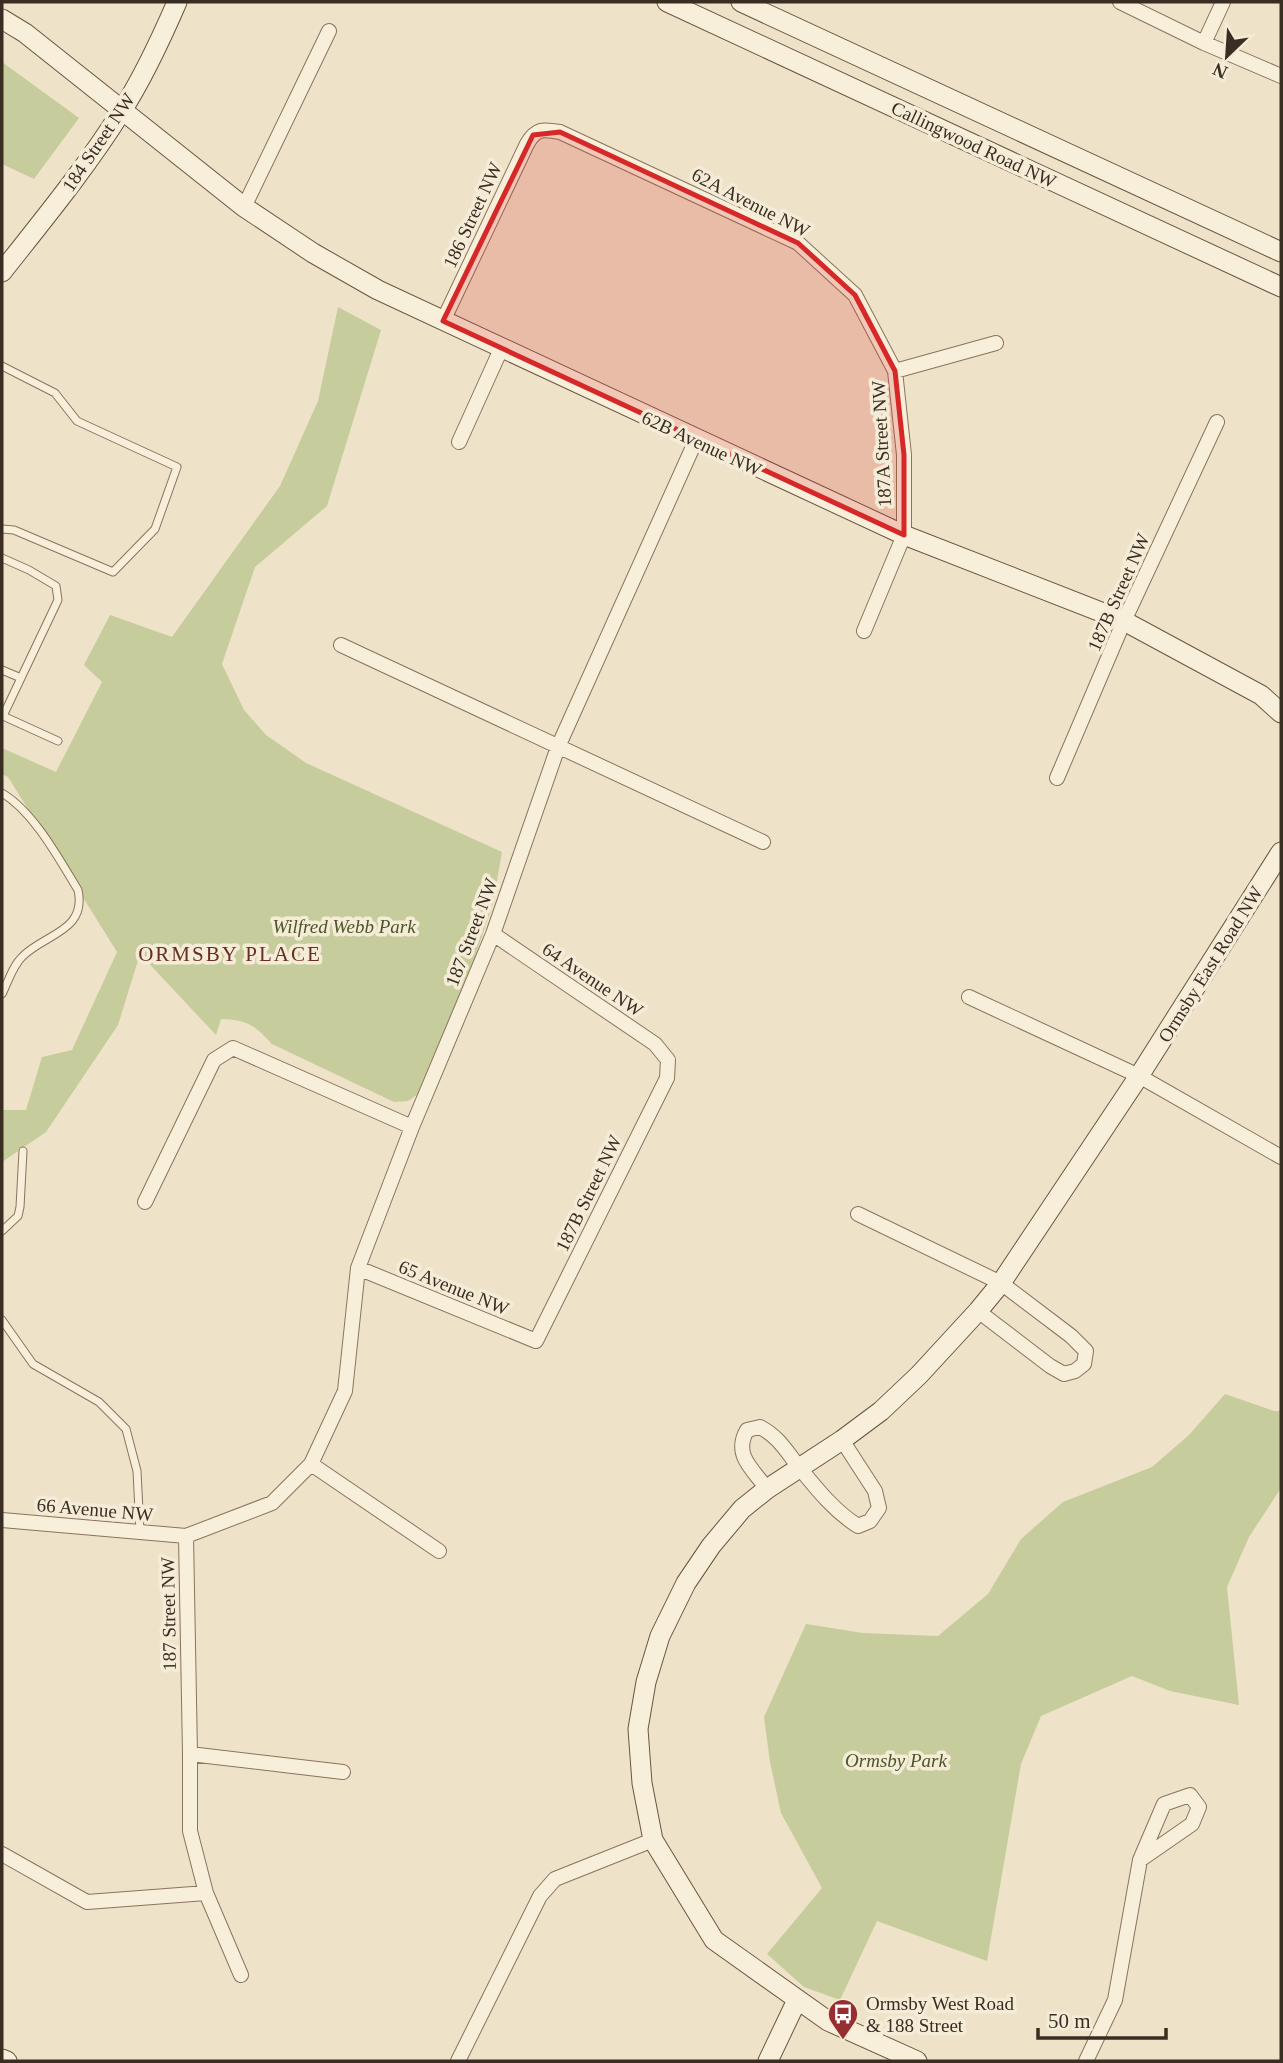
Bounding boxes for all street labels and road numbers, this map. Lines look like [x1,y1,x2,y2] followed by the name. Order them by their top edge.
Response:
[58,89,139,195] street label: 184 Street NW
[888,97,1060,192] street label: Callingwood Road NW
[439,159,506,271] street label: 186 Street NW
[688,164,813,241] street label: 62A Avenue NW
[868,380,895,508] street label: 187A Street NW
[639,407,765,480] street label: 62B Avenue NW
[1083,530,1154,654] street label: 187B Street NW
[441,875,502,989] street label: 187 Street NW
[1154,882,1267,1046] street label: Ormsby East Road NW
[538,938,647,1021] street label: 64 Avenue NW
[551,1132,626,1255] street label: 187B Street NW
[396,1256,512,1319] street label: 65 Avenue NW
[36,1494,154,1525] street label: 66 Avenue NW
[157,1557,180,1671] street label: 187 Street NW

